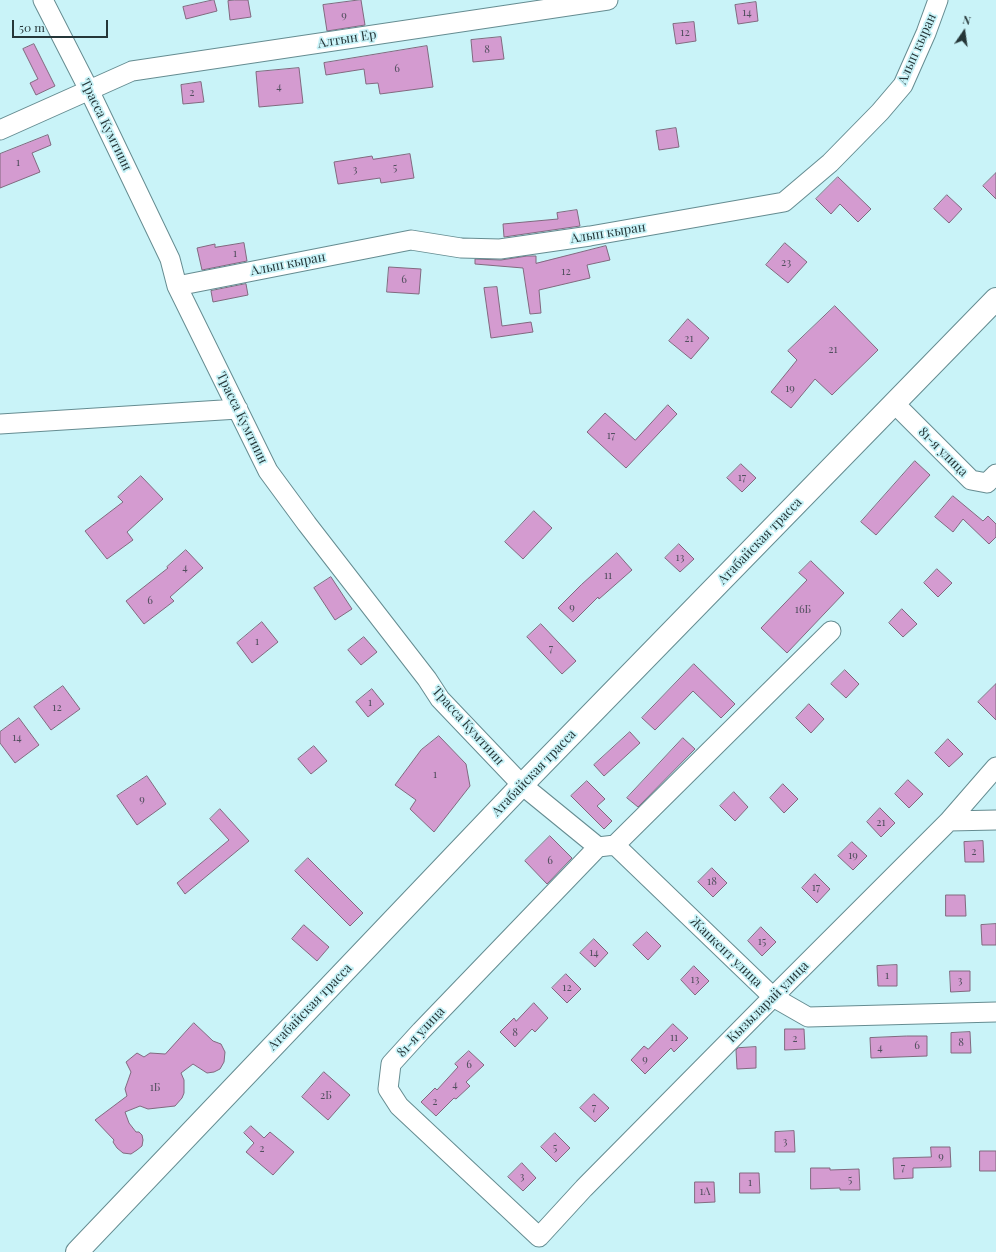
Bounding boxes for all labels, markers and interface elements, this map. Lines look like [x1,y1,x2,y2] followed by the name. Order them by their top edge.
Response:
[742,6,752,20] house number: 14
[341,9,347,23] house number: 9
[894,11,940,87] street label: Алып кыран
[14,12,110,38] scale bar
[944,12,984,52] north arrow
[961,12,972,28] text: N
[19,19,45,35] text: 50 m
[680,26,690,40] house number: 12
[317,27,377,51] street label: Алтын Ер
[484,43,490,57] house number: 8
[394,62,400,76] house number: 6
[77,77,135,173] street label: Трасса Кумтиин
[276,80,282,94] house number: 4
[189,86,195,100] house number: 2
[16,156,20,170] house number: 1
[393,161,397,175] house number: 5
[353,163,357,177] house number: 3
[569,219,647,247] street label: Алып кыран
[233,247,237,261] house number: 1
[249,249,327,279] street label: Алып кыран
[781,256,791,270] house number: 23
[561,265,571,279] house number: 12
[401,273,407,287] house number: 6
[684,332,694,346] house number: 21
[828,343,838,357] house number: 21
[213,370,271,466] street label: Трасса Кумтиин
[785,382,795,396] house number: 19
[915,424,971,480] street label: 81-я улица
[607,429,615,443] house number: 17
[738,471,746,485] house number: 17
[715,495,805,587] street label: Атабайская трасса
[676,551,684,565] house number: 13
[182,561,188,575] house number: 4
[604,569,612,583] house number: 11
[147,594,153,608] house number: 6
[569,601,575,615] house number: 9
[795,603,811,617] house number: 16Б
[255,635,259,649] house number: 1
[549,642,553,656] house number: 7
[429,684,507,768] street label: Трасса Кумтиин
[368,696,372,710] house number: 1
[52,701,62,715] house number: 12
[489,727,579,819] street label: Атабайская трасса
[12,731,22,745] house number: 14
[433,768,437,782] house number: 1
[139,793,145,807] house number: 9
[876,816,886,830] house number: 21
[971,845,977,859] house number: 2
[848,849,858,863] house number: 19
[547,854,553,868] house number: 6
[707,875,717,889] house number: 18
[812,881,820,895] house number: 17
[687,914,765,990] street label: Жанкент улица
[758,935,766,949] house number: 15
[589,946,599,960] house number: 14
[724,958,812,1046] street label: Кызыларай улица
[265,961,355,1053] street label: Атабайская трасса
[885,969,889,983] house number: 1
[691,973,699,987] house number: 13
[958,974,962,988] house number: 3
[562,981,572,995] house number: 12
[394,1004,448,1060] street label: 81-я улица
[512,1026,518,1040] house number: 8
[670,1031,678,1045] house number: 11
[792,1032,798,1046] house number: 2
[958,1036,964,1050] house number: 8
[914,1039,920,1053] house number: 6
[877,1041,883,1055] house number: 4
[642,1053,648,1067] house number: 9
[466,1058,472,1072] house number: 6
[452,1078,458,1092] house number: 4
[150,1081,160,1095] house number: 1Б
[320,1089,332,1103] house number: 2Б
[432,1095,438,1109] house number: 2
[592,1101,596,1115] house number: 7
[783,1135,787,1149] house number: 3
[553,1141,557,1155] house number: 5
[259,1142,265,1156] house number: 2
[938,1150,944,1164] house number: 9
[901,1161,905,1175] house number: 7
[520,1170,524,1184] house number: 3
[848,1173,852,1187] house number: 5
[748,1176,752,1190] house number: 1
[700,1185,710,1199] house number: 1А

